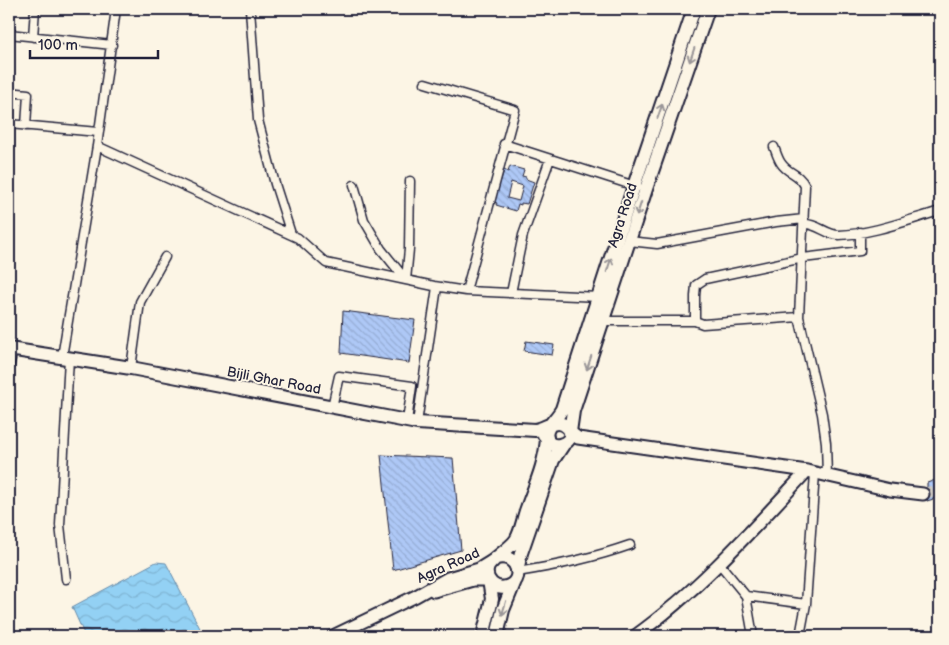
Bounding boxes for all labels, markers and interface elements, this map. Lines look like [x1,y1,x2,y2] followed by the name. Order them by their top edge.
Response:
[30,28,158,60] scale bar
[38,36,78,55] text: 100 m
[687,47,696,62] one-way arrow
[656,103,665,119] one-way arrow
[604,181,641,249] street label: Agra Road
[634,200,644,216] one-way arrow
[605,258,614,273] one-way arrow
[583,355,593,371] one-way arrow
[226,363,322,398] street label: Bijli Ghar Road
[414,544,482,587] street label: Agra Road
[498,600,508,616] one-way arrow

